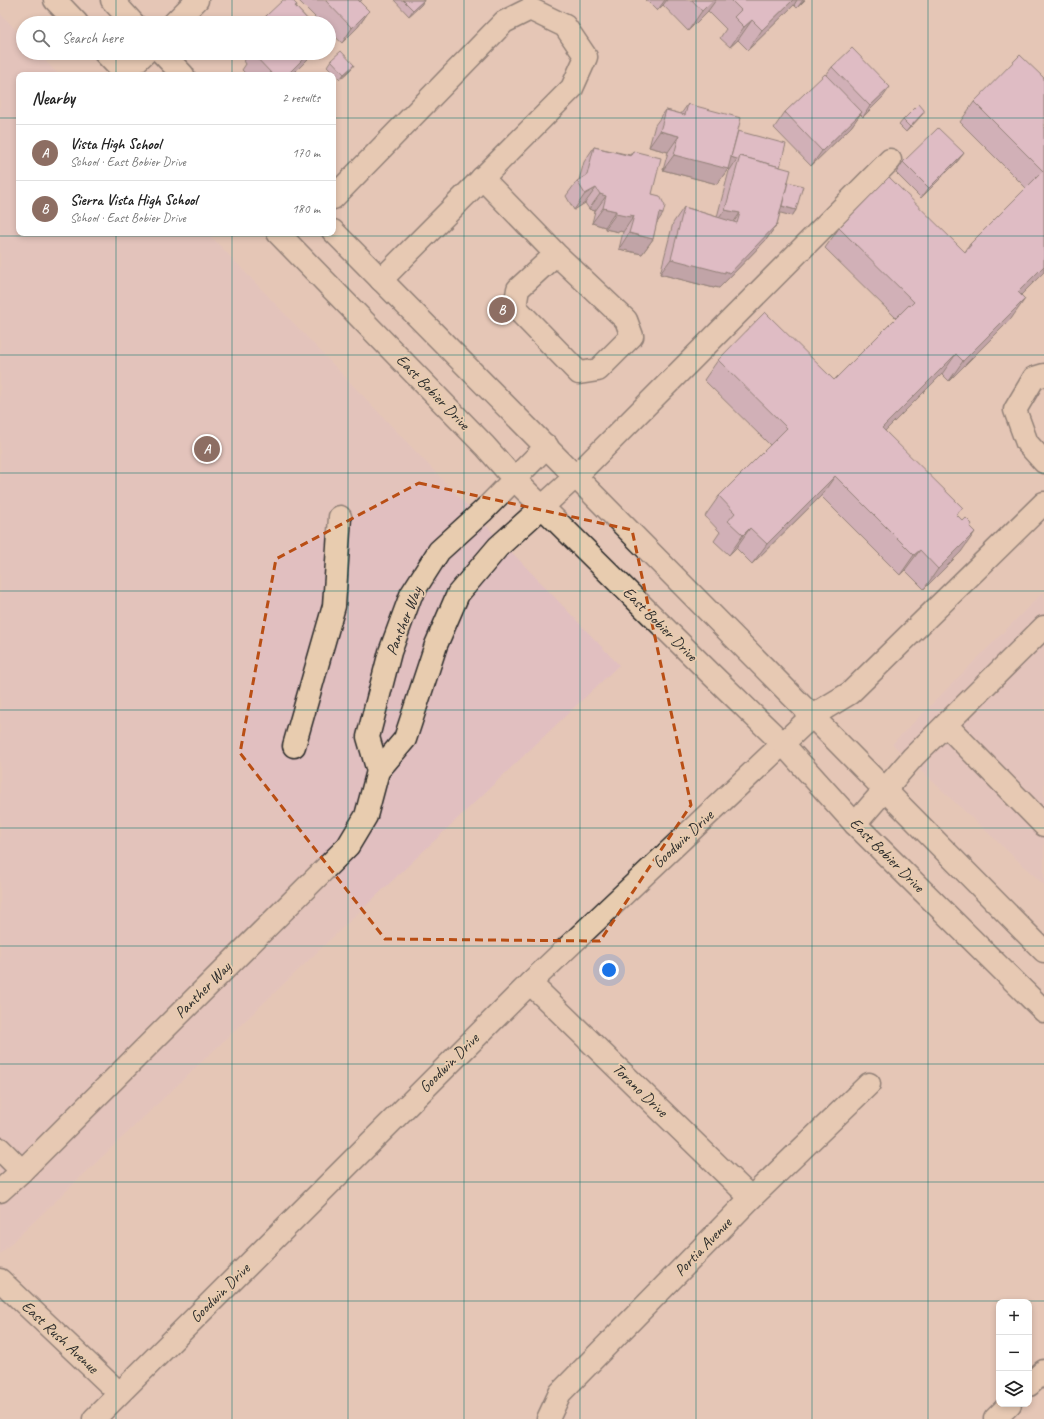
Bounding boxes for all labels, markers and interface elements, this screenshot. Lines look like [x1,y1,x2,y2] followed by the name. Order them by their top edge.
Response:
[16,16,336,60] search box
[30,27,52,49] icon: search
[62,29,123,48] text: Search here
[32,88,75,109] text: Nearby
[282,90,320,106] text: 2 results
[70,135,161,154] text: Vista High School
[42,145,48,161] text: A
[292,145,320,161] text: 170 m
[70,154,186,170] text: School · East Bobier Drive
[70,191,197,210] text: Sierra Vista High School
[42,201,48,217] text: B
[292,201,320,217] text: 180 m
[70,210,186,226] text: School · East Bobier Drive
[489,295,515,325] pin: B
[392,350,475,435] street label: East Bobier Drive
[194,434,220,464] pin: A
[381,582,427,658] street label: Panther Way
[619,583,703,667] street label: East Bobier Drive
[648,804,719,872] street label: Goodwin Drive
[846,814,930,898] street label: East Bobier Drive
[171,956,237,1022] street label: Panther Way
[599,960,619,980] your location
[415,1028,484,1097] street label: Goodwin Drive
[608,1059,673,1122] street label: Torano Drive
[670,1212,737,1281] street label: Portia Avenue
[186,1258,255,1327] street label: Goodwin Drive
[17,1296,104,1379] street label: East Rush Avenue
[996,1299,1032,1407] map controls
[996,1299,1032,1335] button: +
[996,1335,1032,1371] button: −
[996,1371,1032,1407] button: layers

